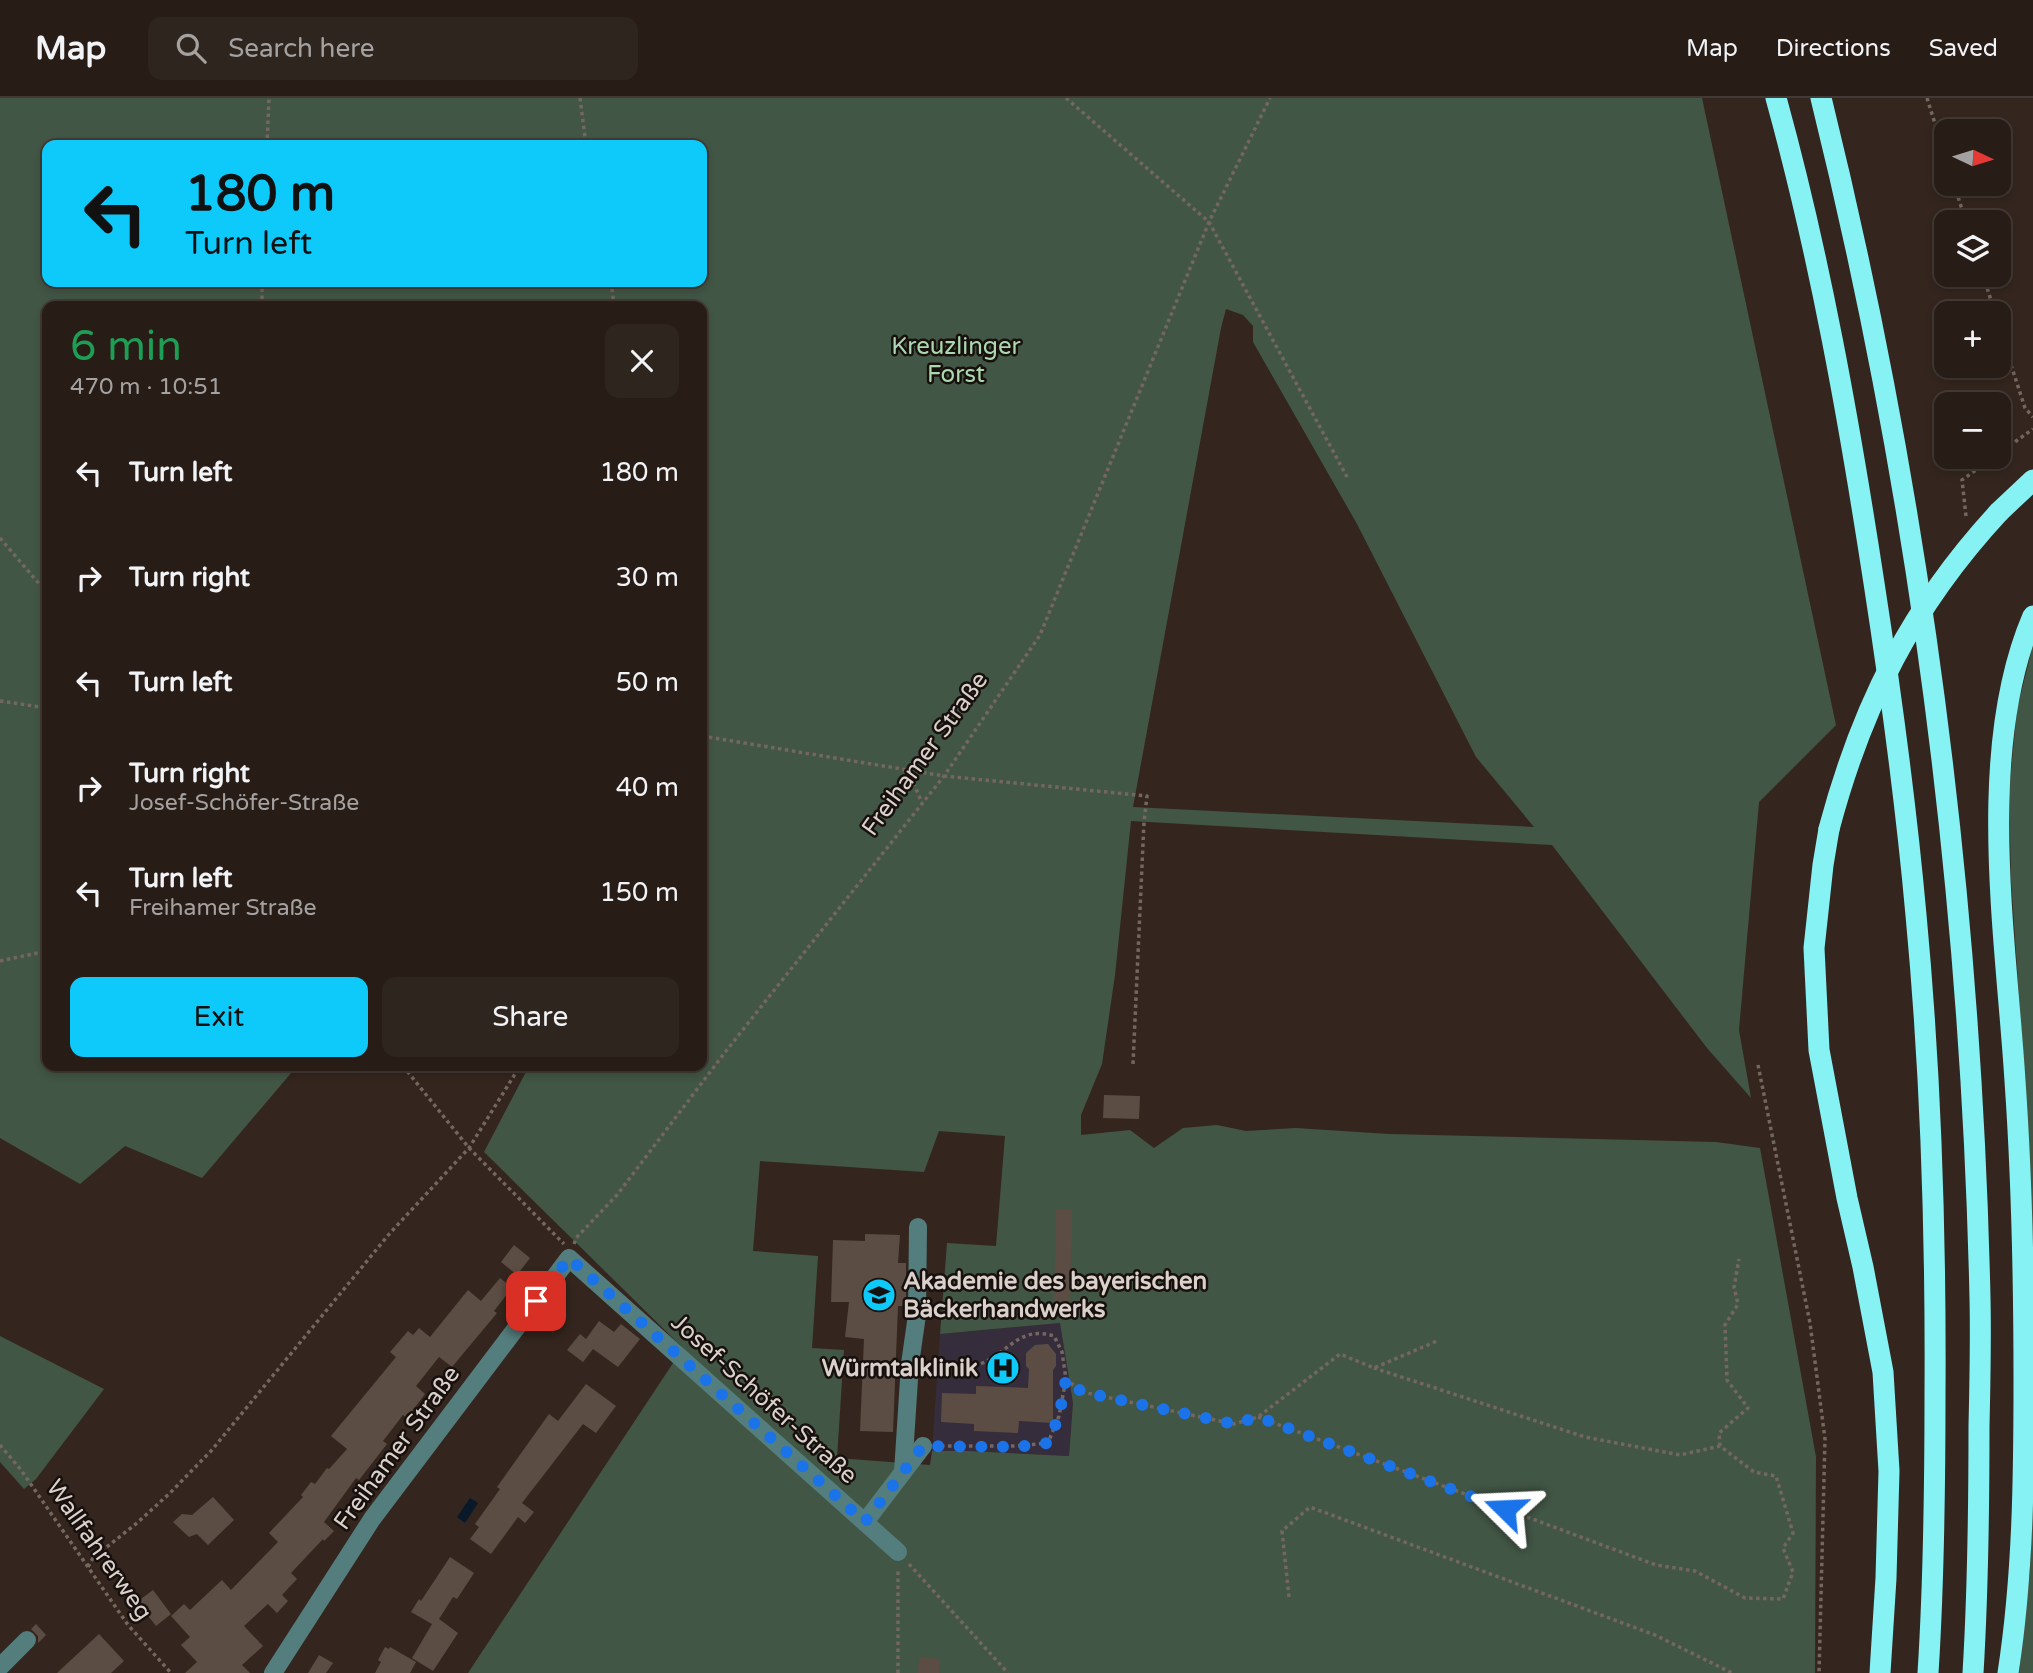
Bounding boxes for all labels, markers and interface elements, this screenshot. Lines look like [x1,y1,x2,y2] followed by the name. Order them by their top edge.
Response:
[148,17,638,80] search box
[35,29,106,68] text: Map
[172,29,210,67] icon: search
[228,33,374,64] text: Search here
[1686,34,1738,63] text: Map
[1776,34,1891,63] text: Directions
[1929,34,1998,63] text: Saved
[1934,119,2011,196] north arrow
[1934,119,2011,469] map controls
[185,165,335,224] text: 180 m
[70,168,161,259] icon: left
[1934,210,2011,287] button: layers
[185,225,312,263] text: Turn left
[1934,301,2011,378] button: +
[70,321,182,372] text: 6 min
[605,324,679,398] button: close
[891,332,1022,389] park label: Kreuzlinger Forst
[70,373,222,401] text: 470 m · 10:51
[1934,392,2011,469] button: −
[70,454,108,492] icon: left
[129,457,232,488] text: Turn left
[599,457,679,488] text: 180 m
[70,559,108,597] icon: right
[129,562,250,593] text: Turn right
[616,562,679,593] text: 30 m
[70,664,108,702] icon: left
[856,666,994,842] street label: Freihamer Straße
[129,667,232,698] text: Turn left
[616,667,679,698] text: 50 m
[129,758,250,789] text: Turn right
[70,769,108,807] icon: right
[616,772,679,803] text: 40 m
[129,789,359,817] text: Josef-Schöfer-Straße
[129,863,232,894] text: Turn left
[70,874,108,912] icon: left
[599,877,679,908] text: 150 m
[129,894,317,922] text: Freihamer Straße
[70,977,368,1057] button: Exit
[382,977,679,1057] button: Share
[903,1267,1207,1324] place label: Akademie des bayerischen Bäckerhandwerks
[506,1271,566,1331] pin
[860,1276,898,1314] school or university icon: Akademie des bayerischen Bäckerhandwerks
[517,1282,555,1320] icon: arrive
[665,1308,863,1490] street label: Josef-Schöfer-Straße
[984,1349,1022,1387] hospital icon: Würmtalklinik
[822,1354,978,1383] place label: Würmtalklinik
[328,1360,466,1536] street label: Freihamer Straße
[1468,1472,1542,1546] position arrow
[40,1474,158,1626] street label: Wallfahrerweg

